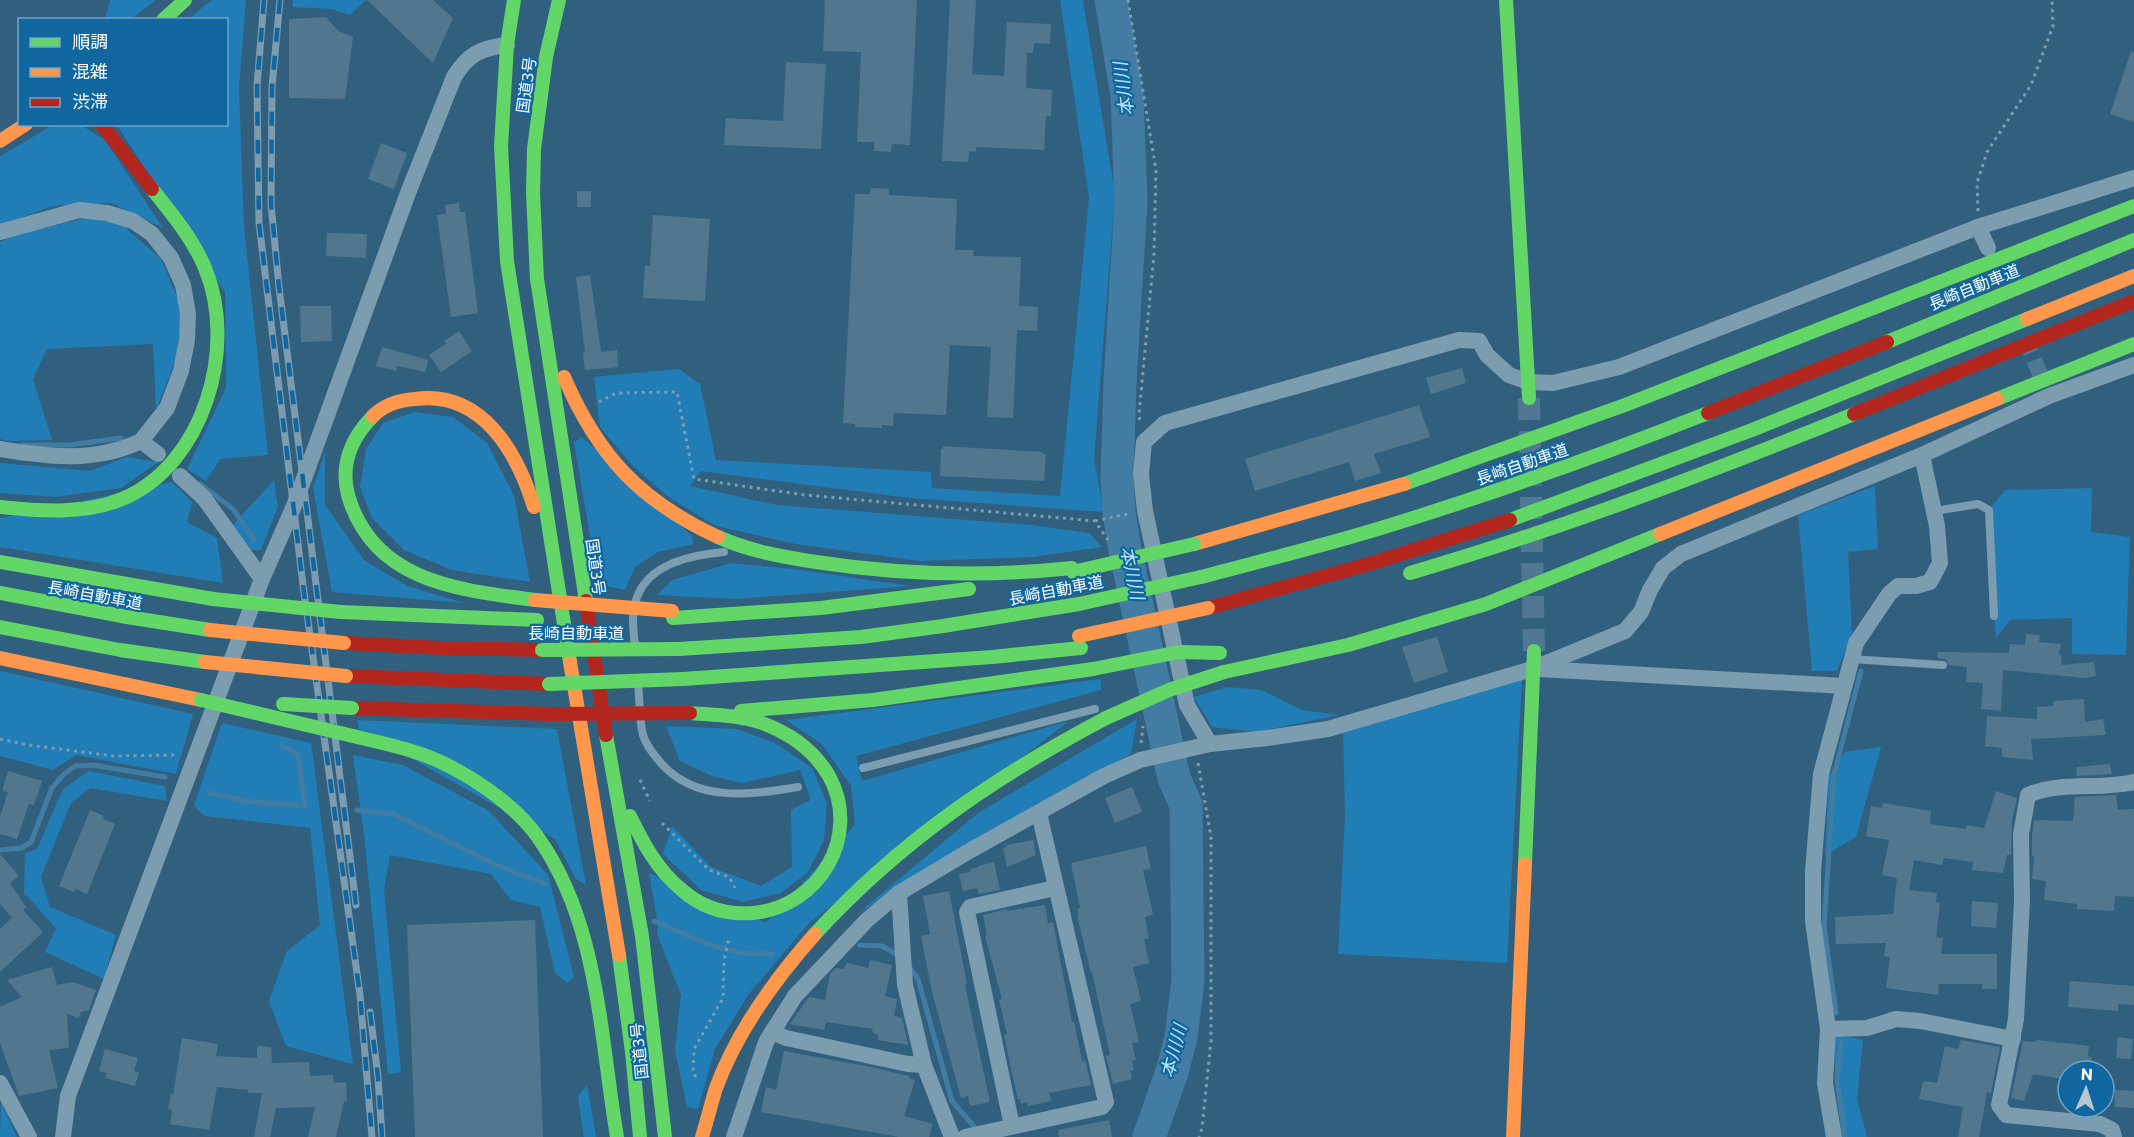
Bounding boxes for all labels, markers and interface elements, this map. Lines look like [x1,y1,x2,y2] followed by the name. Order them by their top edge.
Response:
[18,18,228,126] legend
[72,30,108,52] text: 順調
[512,55,539,115] street label: 国道3号
[1109,59,1137,117] water label: 本川川
[72,60,108,82] text: 混雑
[72,90,108,112] text: 渋滞
[1926,260,2022,313] street label: 長崎自動車道
[1473,439,1570,488] street label: 長崎自動車道
[583,537,610,597] street label: 国道3号
[1117,544,1150,603] water label: 本川川
[1007,571,1105,608] street label: 長崎自動車道
[46,577,144,612] street label: 長崎自動車道
[528,623,624,642] street label: 長崎自動車道
[1155,1020,1191,1080] water label: 本川川
[626,1022,651,1080] street label: 国道3号
[2056,1059,2116,1119] north arrow
[2080,1064,2093,1083] text: N

